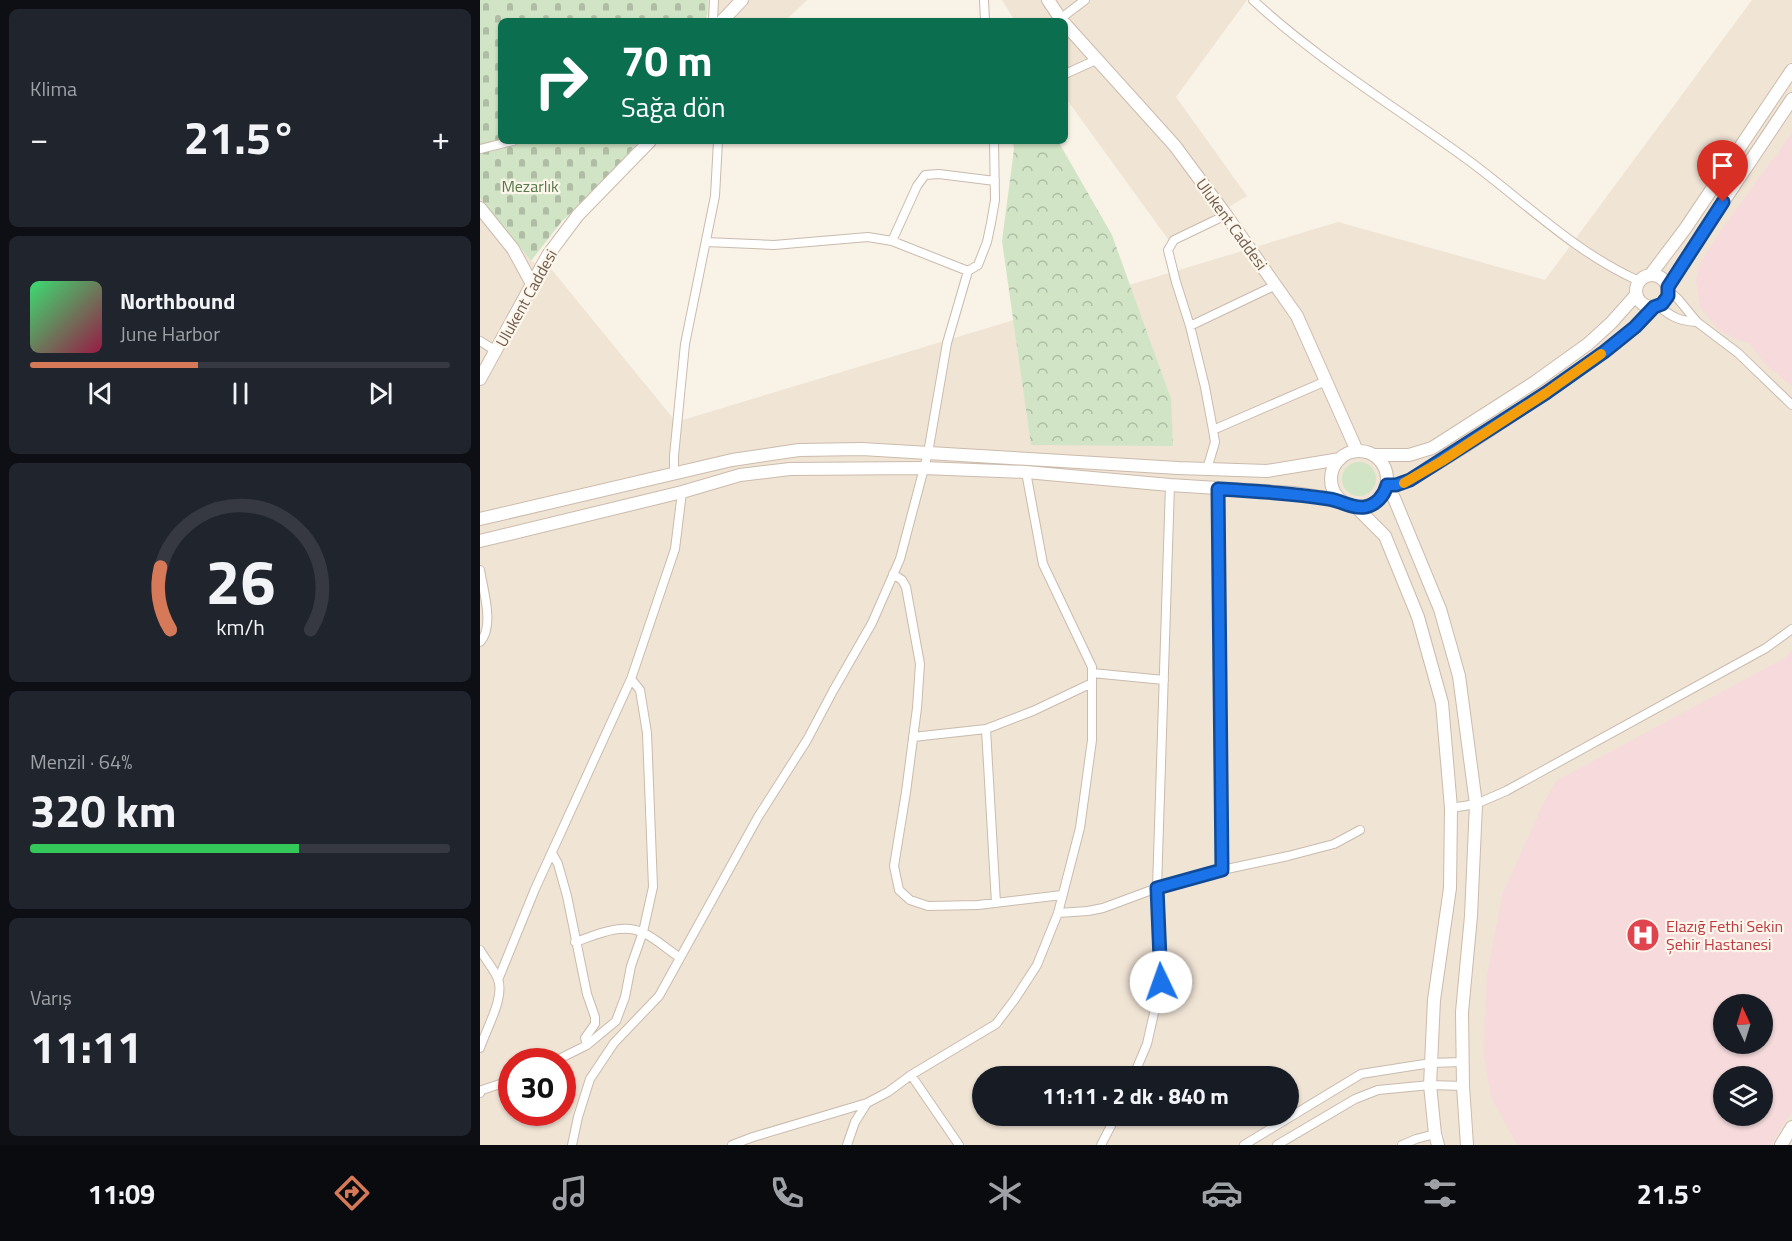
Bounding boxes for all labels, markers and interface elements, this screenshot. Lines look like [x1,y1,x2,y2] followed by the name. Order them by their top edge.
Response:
[621,28,713,92] text: 70 m
[522,42,600,120] icon: right
[30,73,77,104] text: Klima
[621,86,726,127] text: Sağa dön
[184,103,296,171] text: 21.5°
[30,113,48,163] text: −
[432,113,450,163] text: +
[1697,140,1748,202] pin
[1706,149,1739,182] icon: arrive
[1190,173,1274,275] street label: Ulukent Caddesi
[501,174,559,198] park label: Mezarlık
[489,245,563,351] street label: Ulukent Caddesi
[120,284,235,318] text: Northbound
[120,318,220,349] text: June Harbor
[84,377,117,410] icon: previous
[224,377,257,410] icon: pause
[364,377,397,410] icon: next
[205,533,275,628] text: 26
[216,611,264,643] text: km/h
[30,746,132,777] text: Menzil · 64%
[30,776,176,844] text: 320 km
[1666,914,1783,956] place label: Elazığ Fethi Sekin Şehir Hastanesi
[1625,917,1661,953] hospital icon: Elazığ Fethi Sekin Şehir Hastanesi
[1129,950,1193,1014] position arrow
[30,982,72,1013] text: Varış
[1713,994,1773,1054] north arrow
[1713,994,1773,1126] map controls
[30,1012,142,1080] text: 11:11
[498,1048,576,1126] speed limit sign: 30
[1713,1066,1773,1126] button: layers
[1042,1079,1229,1113] text: 11:11 · 2 dk · 840 m
[331,1172,373,1214] icon: directions
[549,1172,591,1214] icon: music
[766,1172,808,1214] icon: phone
[984,1172,1026,1214] icon: climate
[1201,1172,1243,1214] icon: car
[1419,1172,1461,1214] icon: filters
[88,1173,155,1214] text: 11:09
[1637,1173,1704,1214] text: 21.5°

